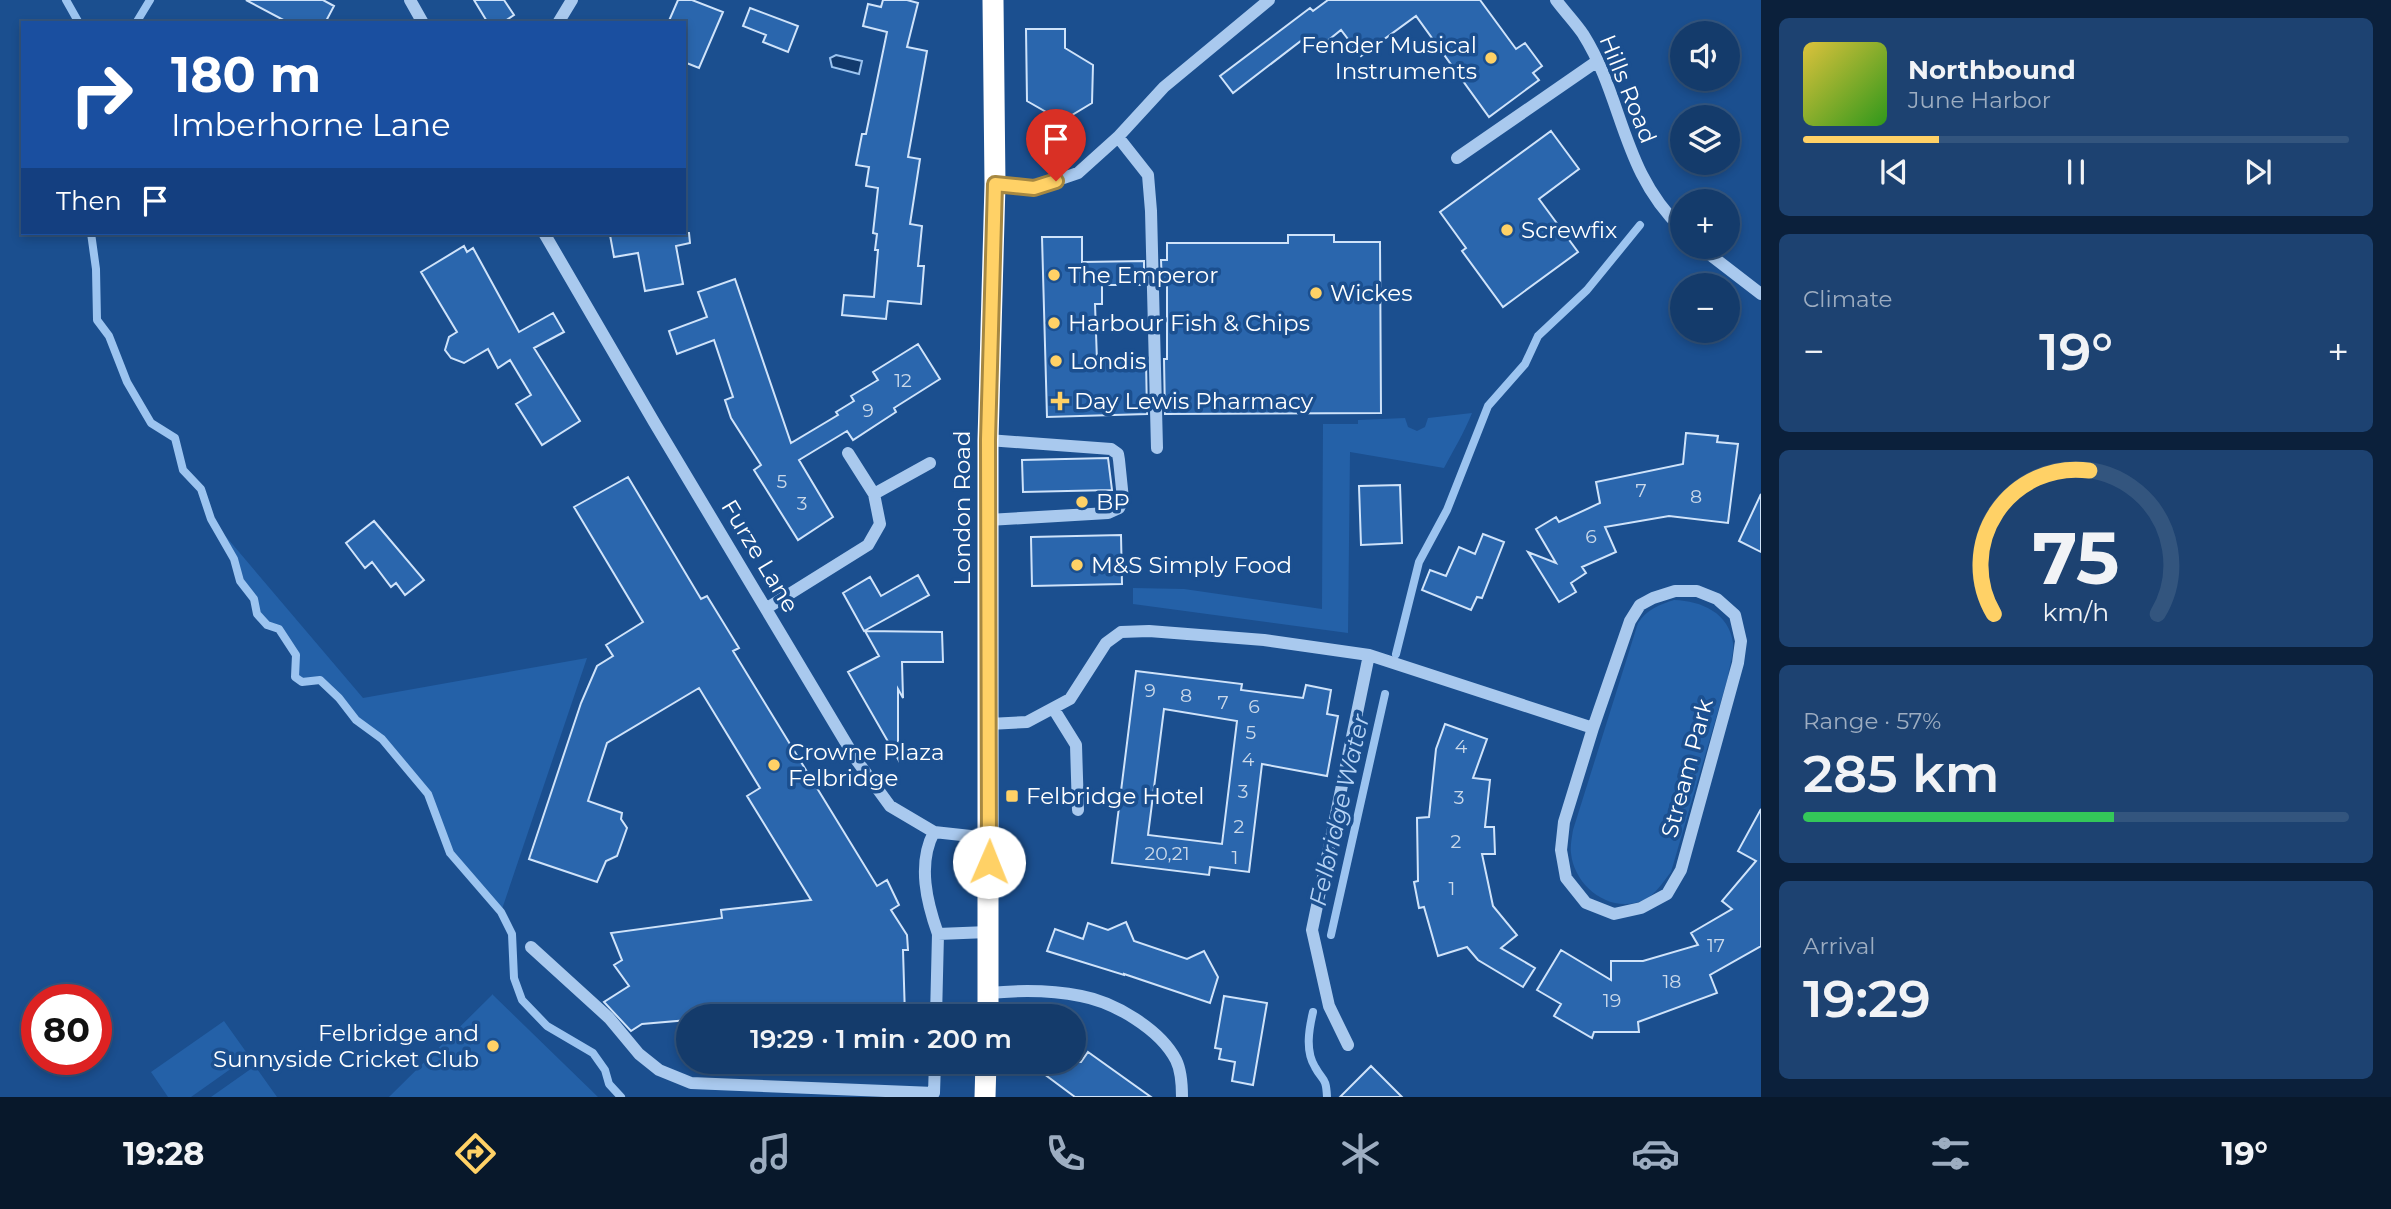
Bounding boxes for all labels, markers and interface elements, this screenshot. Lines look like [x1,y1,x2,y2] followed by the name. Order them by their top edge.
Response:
[1670,21,1740,343] map controls
[1670,21,1740,91] button: sound
[1301,31,1477,85] place label: Fender Musical Instruments
[1594,31,1662,147] street label: Hills Road
[171,45,321,104] text: 180 m
[56,49,147,140] icon: right
[1483,50,1499,66] marker: Fender Musical Instruments
[1908,54,2076,86] text: Northbound
[1908,86,2051,114] text: June Harbor
[171,105,451,144] text: Imberhorne Lane
[1670,105,1740,175] button: layers
[1026,109,1086,181] pin
[1037,120,1075,158] icon: arrive
[1875,153,1913,191] icon: previous
[2057,153,2095,191] icon: pause
[2239,153,2277,191] icon: next
[136,182,174,220] icon: arrive
[56,185,122,217] text: Then
[1670,189,1740,259] button: +
[1521,216,1617,244] place label: Screwfix
[1499,222,1515,238] marker: Screwfix
[1068,261,1219,289] place label: The Emperor
[1046,267,1062,283] marker: The Emperor
[1670,273,1740,343] button: −
[1330,279,1413,307] place label: Wickes
[1308,285,1324,301] marker: Wickes
[1803,285,1892,313] text: Climate
[1068,309,1310,337] place label: Harbour Fish & Chips
[1046,315,1062,331] marker: Harbour Fish & Chips
[2039,320,2113,383] text: 19°
[1803,328,1825,375] text: −
[2327,328,2349,375] text: +
[1070,347,1146,375] place label: Londis
[1048,353,1064,369] marker: Londis
[894,369,912,392] house number: 12
[1074,387,1314,415] place label: Day Lewis Pharmacy
[1052,393,1068,409] marker: Day Lewis Pharmacy
[862,399,874,422] house number: 9
[948,430,976,586] street label: London Road
[777,470,788,493] house number: 5
[1635,479,1647,502] house number: 7
[1690,485,1702,508] house number: 8
[1096,488,1130,516] place label: BP
[797,492,807,515] house number: 3
[715,494,805,618] street label: Furze Lane
[1074,494,1090,510] marker: BP
[2032,515,2120,603] text: 75
[1585,525,1597,548] house number: 6
[1091,551,1292,579] place label: M&S Simply Food
[1069,557,1085,573] marker: M&S Simply Food
[2043,597,2109,627] text: km/h
[1144,679,1156,702] house number: 9
[1180,684,1192,707] house number: 8
[1217,691,1229,714] house number: 7
[1248,695,1260,718] house number: 6
[1655,695,1719,840] street label: Stream Park
[1803,707,1941,735] text: Range · 57%
[1303,710,1375,909] water label: Felbridge Water
[1246,721,1257,744] house number: 5
[1455,735,1468,758] house number: 4
[788,738,945,792] place label: Crowne Plaza Felbridge
[1803,742,1999,805] text: 285 km
[1242,748,1255,771] house number: 4
[766,757,782,773] marker: Crowne Plaza Felbridge
[1238,780,1248,803] house number: 3
[1026,782,1204,810] place label: Felbridge Hotel
[1454,786,1464,809] house number: 3
[1004,788,1020,804] marker: Felbridge Hotel
[1234,815,1245,838] house number: 2
[952,825,1026,899] position arrow
[1451,830,1462,853] house number: 2
[1145,842,1190,865] house number: 20,21
[1232,846,1238,869] house number: 1
[1449,877,1455,900] house number: 1
[1803,932,1876,960] text: Arrival
[1707,934,1725,957] house number: 17
[1803,967,1931,1030] text: 19:29
[1663,970,1681,993] house number: 18
[21,984,112,1075] speed limit sign: 80
[1603,989,1621,1012] house number: 19
[213,1019,479,1073] place label: Felbridge and Sunnyside Cricket Club
[750,1023,1012,1055] text: 19:29 · 1 min · 200 m
[485,1038,501,1054] marker: Felbridge and Sunnyside Cricket Club
[451,1129,500,1178] icon: directions
[746,1129,795,1178] icon: music
[1041,1129,1090,1178] icon: phone
[1336,1129,1385,1178] icon: climate
[1631,1129,1680,1178] icon: car
[1926,1129,1975,1178] icon: filters
[123,1134,204,1173] text: 19:28
[2222,1134,2268,1173] text: 19°

